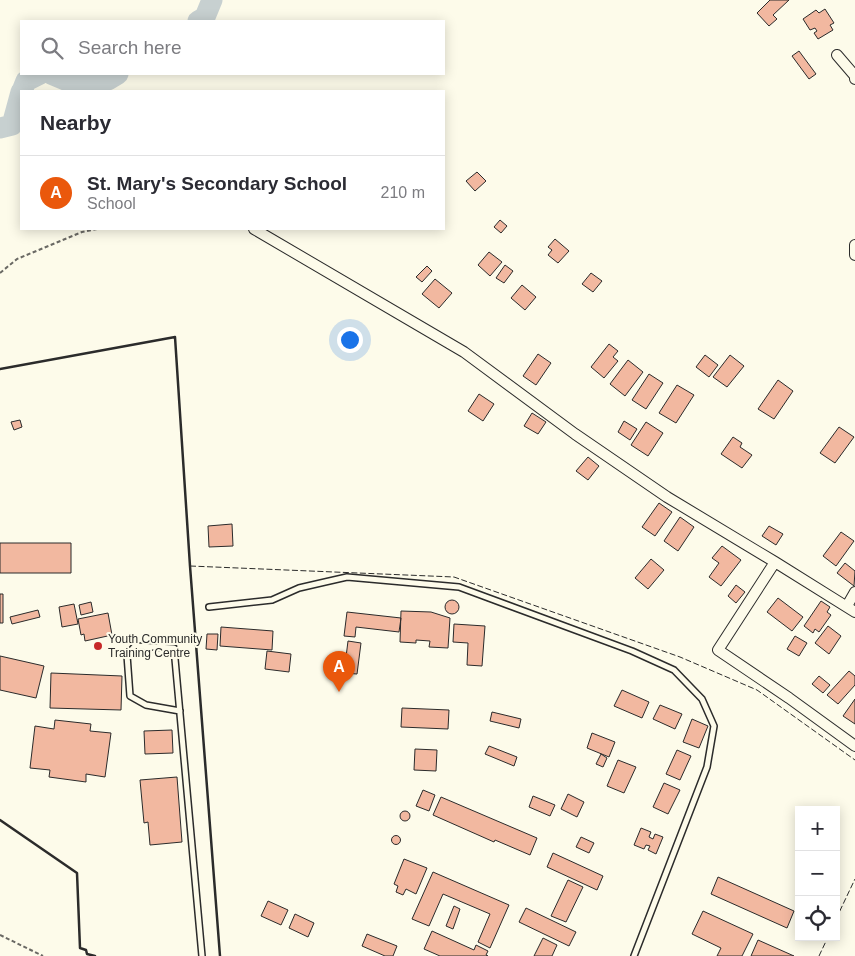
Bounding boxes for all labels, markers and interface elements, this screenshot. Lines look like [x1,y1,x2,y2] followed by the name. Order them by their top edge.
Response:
[20,20,445,75] search box
[38,34,66,62] icon: search
[78,37,182,58] text: Search here
[40,111,111,134] text: Nearby
[87,173,347,194] text: St. Mary's Secondary School
[50,184,62,201] text: A
[381,184,425,201] text: 210 m
[87,195,136,212] text: School
[337,327,363,353] your location
[108,632,202,660] place label: Youth Community Training Centre
[92,640,104,652] marker: Youth Community Training Centre
[323,651,355,692] pin: A
[795,806,840,941] map controls
[795,806,840,851] button: +
[795,851,840,896] button: −
[795,896,840,941] button: locate

